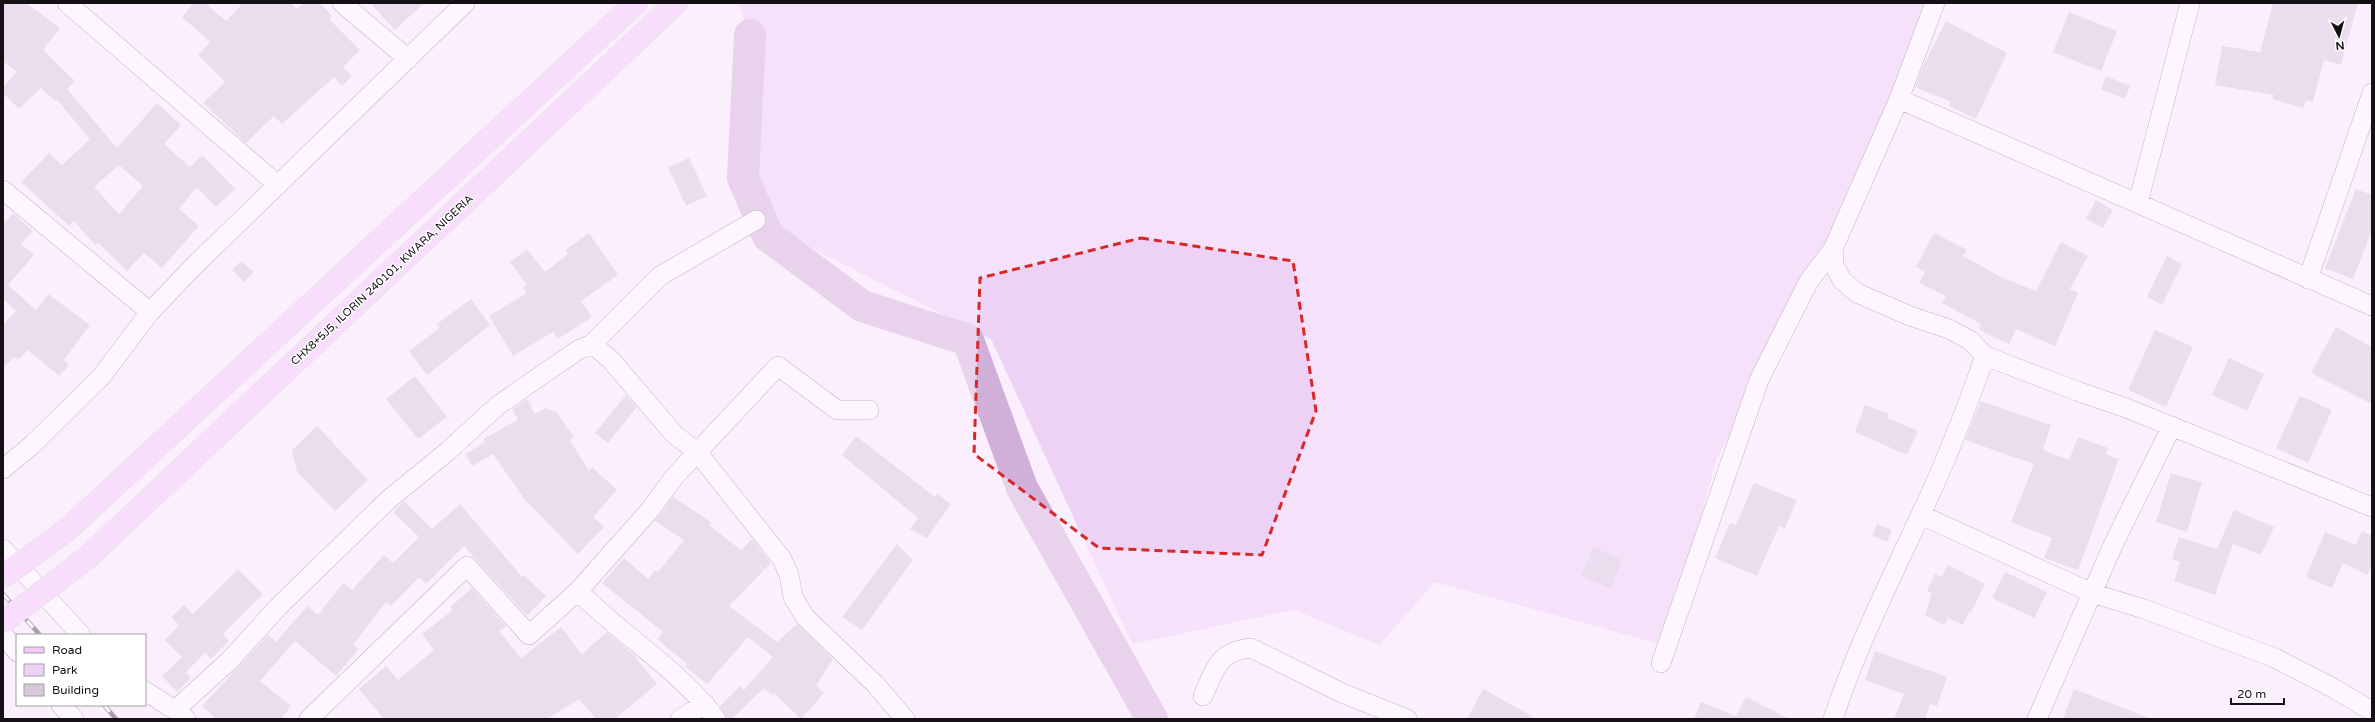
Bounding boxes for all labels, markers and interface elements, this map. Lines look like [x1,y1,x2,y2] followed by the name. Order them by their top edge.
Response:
[2319,16,2359,56] north arrow
[2335,39,2345,52] text: N
[288,192,476,368] street label: CHX8+5J5, ILORIN 240101, KWARA, NIGERIA
[16,634,146,706] legend
[52,643,82,657] text: Road
[52,663,78,677] text: Park
[2231,680,2284,706] scale bar
[52,683,99,697] text: Building
[2237,687,2266,701] text: 20 m

